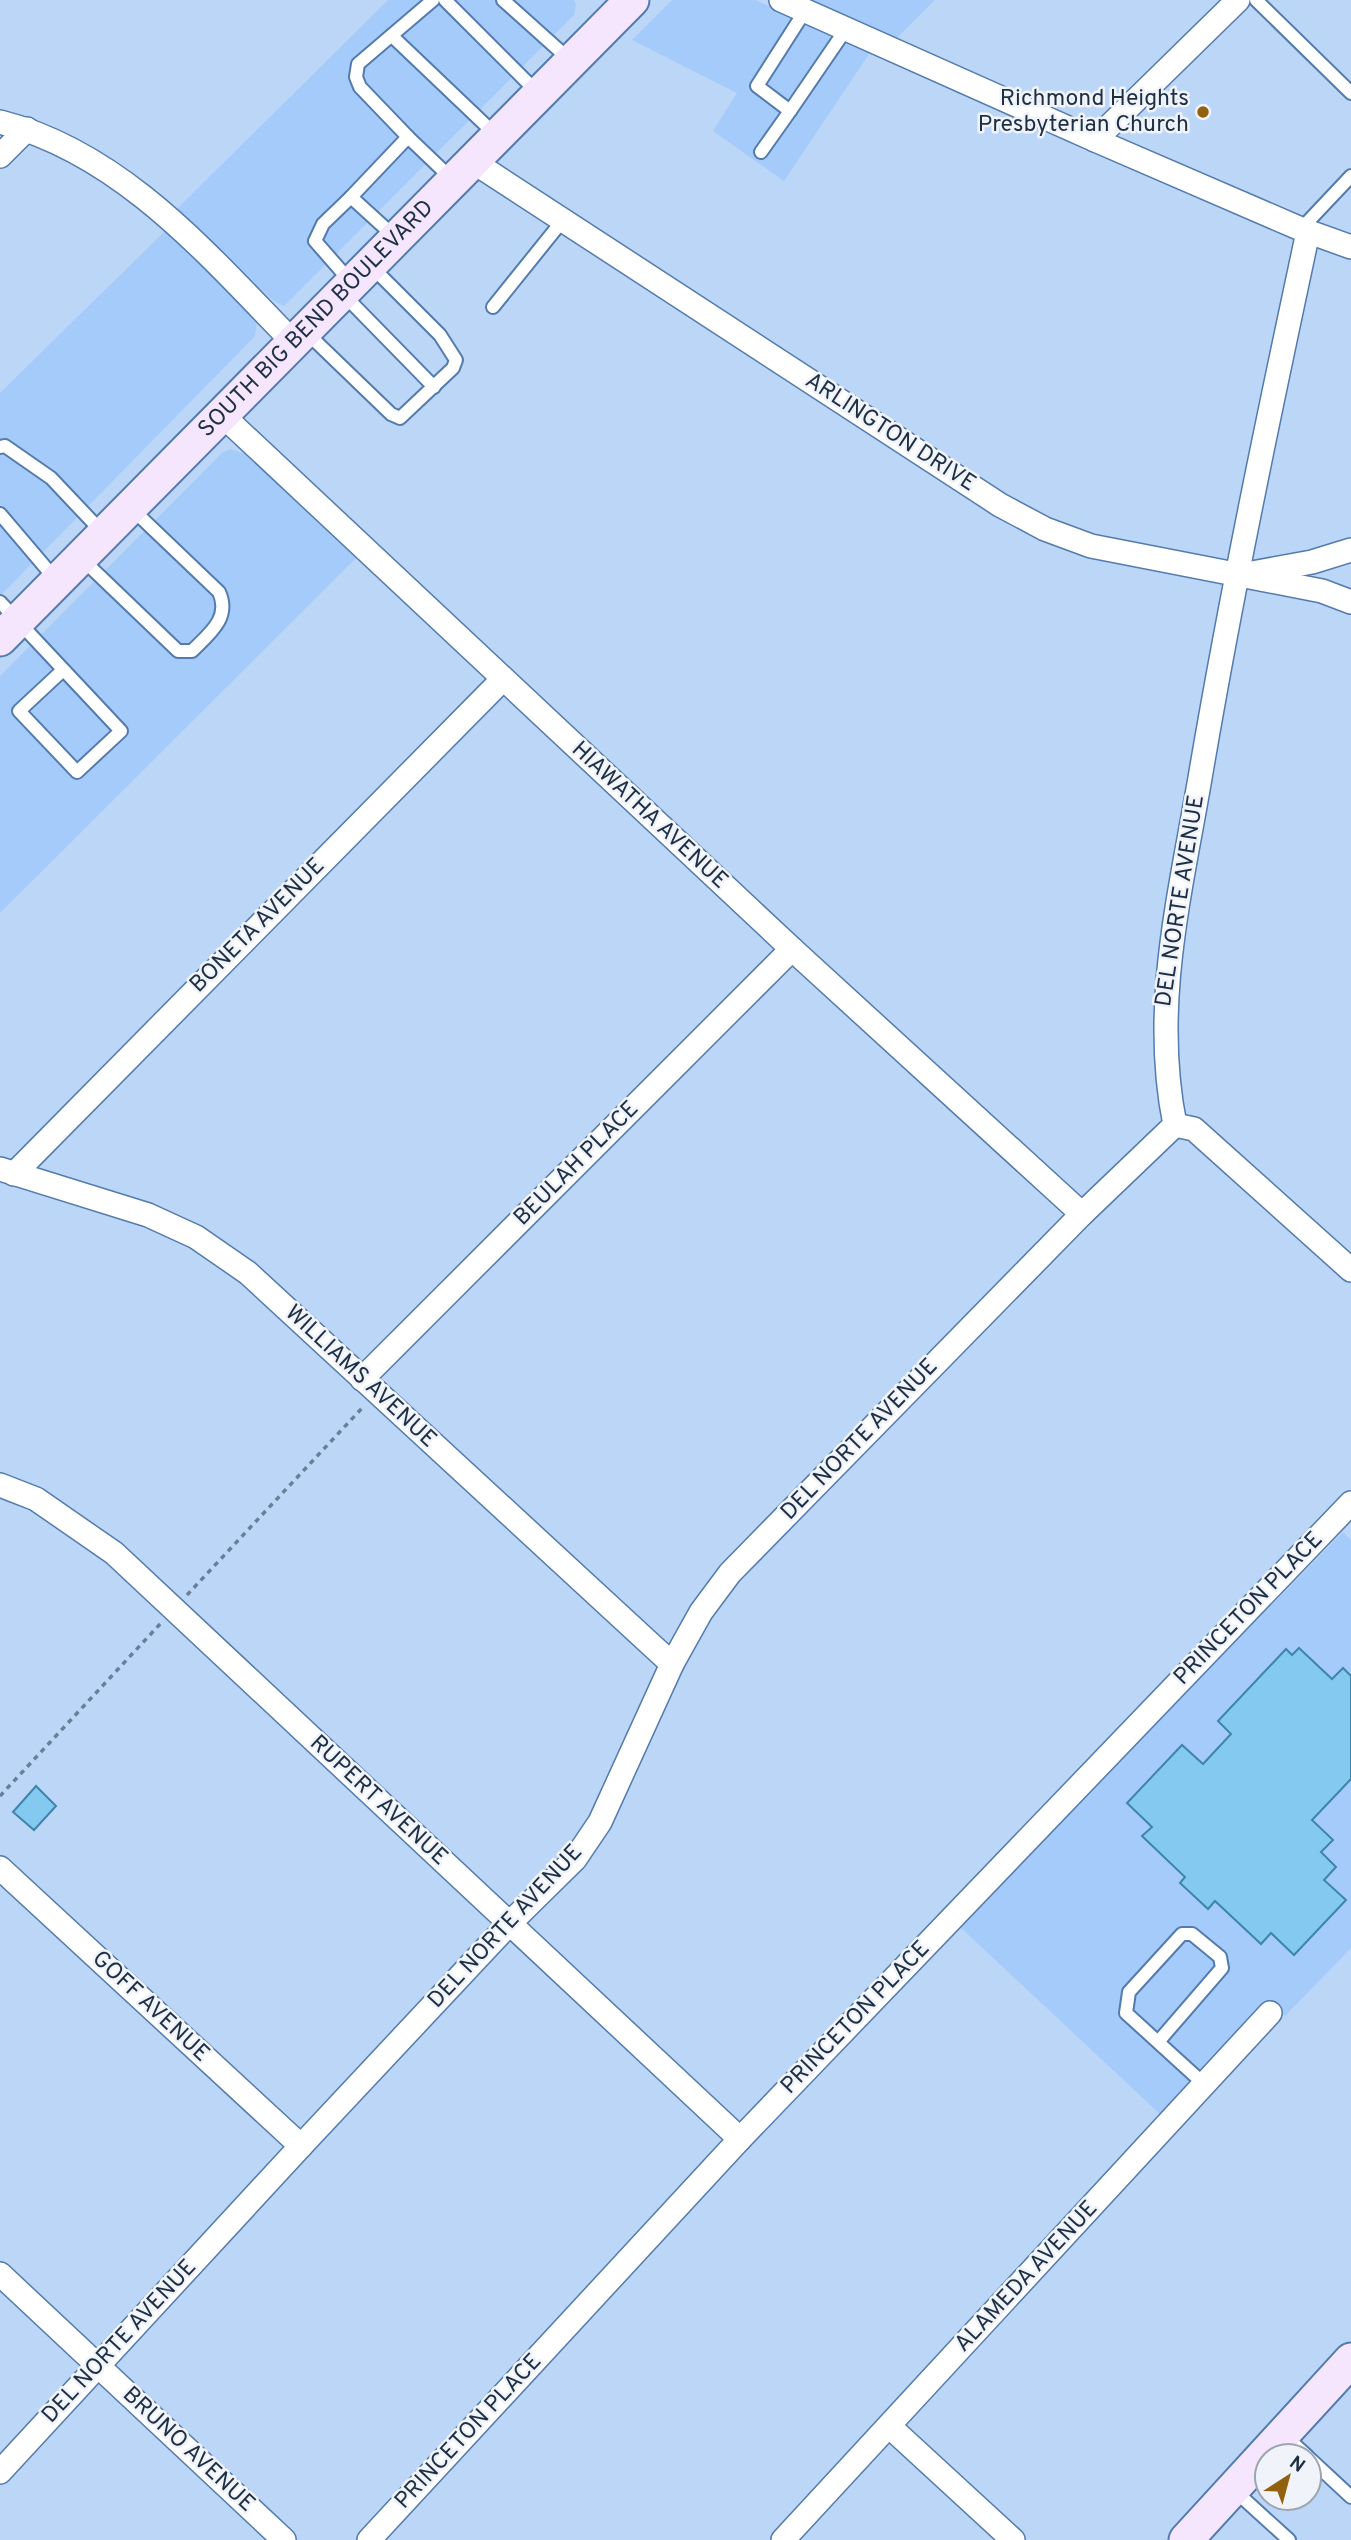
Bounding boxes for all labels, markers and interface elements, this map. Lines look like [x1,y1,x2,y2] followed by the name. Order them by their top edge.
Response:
[978,85,1189,140] place label: Richmond Heights Presbyterian Church
[1195,104,1211,120] marker: Richmond Heights Presbyterian Church
[193,194,440,444] street label: SOUTH BIG BEND BOULEVARD
[799,367,981,499] street label: ARLINGTON DRIVE
[565,736,733,896] street label: HIAWATHA AVENUE
[1150,793,1212,1009] street label: DEL NORTE AVENUE
[184,852,332,1000] street label: BONETA AVENUE
[508,1095,646,1233] street label: BEULAH PLACE
[278,1299,442,1455] street label: WILLIAMS AVENUE
[775,1353,945,1527] street label: DEL NORTE AVENUE
[1168,1526,1330,1692] street label: PRINCETON PLACE
[303,1730,453,1872] street label: RUPERT AVENUE
[422,1839,590,2015] street label: DEL NORTE AVENUE
[775,1935,937,2101] street label: PRINCETON PLACE
[85,1945,215,2069] street label: GOFF AVENUE
[949,2195,1105,2359] street label: ALAMEDA AVENUE
[36,2254,204,2430] street label: DEL NORTE AVENUE
[389,2348,549,2516] street label: PRINCETON PLACE
[116,2381,260,2519] street label: BRUNO AVENUE
[1253,2442,1323,2512] north arrow
[1284,2451,1309,2479] text: N

